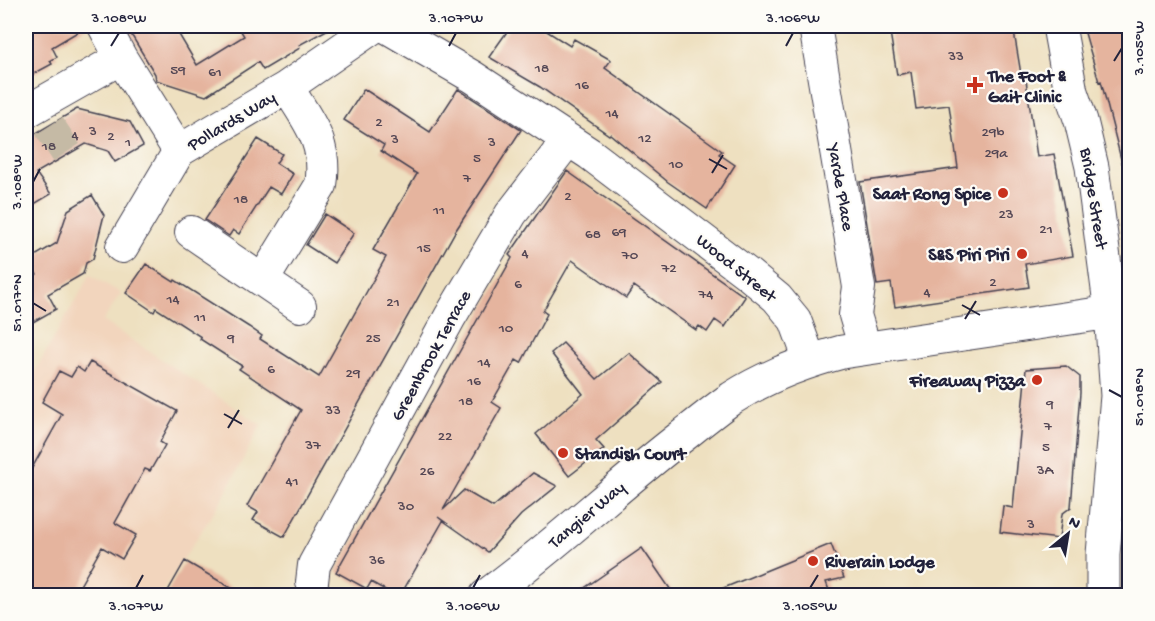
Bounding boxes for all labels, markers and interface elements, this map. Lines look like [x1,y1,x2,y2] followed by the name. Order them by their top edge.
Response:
[91,10,147,28] text: 3.108°W
[428,10,483,28] text: 3.107°W
[765,10,820,28] text: 3.106°W
[1131,21,1149,76] text: 3.105°W
[947,48,964,66] house number: 33
[534,60,549,78] house number: 18
[170,62,186,80] house number: 59
[208,64,222,82] house number: 61
[986,67,1067,109] place label: The Foot & Gait Clinic
[966,76,984,94] marker: The Foot & Gait Clinic
[574,77,589,95] house number: 16
[184,88,280,157] street label: Pollards Way
[604,105,619,123] house number: 14
[375,114,383,132] house number: 2
[88,123,97,141] house number: 3
[982,124,1004,142] house number: 29b
[71,127,79,145] house number: 4
[107,128,115,146] house number: 2
[637,130,652,148] house number: 12
[390,131,399,149] house number: 3
[124,134,131,152] house number: 1
[487,134,496,152] house number: 3
[41,138,56,156] house number: 18
[821,140,858,233] street label: Yarde Place
[984,145,1008,163] house number: 29a
[1074,145,1111,252] street label: Bridge Street
[473,150,481,168] house number: 5
[9,154,27,210] text: 3.108°W
[668,156,684,174] house number: 10
[462,170,472,188] house number: 7
[873,185,992,206] place label: Saat Rong Spice
[996,186,1010,200] marker: Saat Rong Spice
[564,188,572,206] house number: 2
[233,191,248,209] house number: 18
[432,202,445,220] house number: 11
[998,206,1014,224] house number: 23
[1039,221,1053,239] house number: 21
[611,224,627,242] house number: 69
[585,226,601,244] house number: 68
[691,230,781,309] street label: Wood Street
[416,240,431,258] house number: 15
[521,245,529,263] house number: 4
[928,246,1010,267] place label: S&S Piri Piri
[621,247,639,265] house number: 70
[1015,247,1029,261] marker: S&S Piri Piri
[660,260,677,278] house number: 72
[9,274,27,332] text: 51.017°N
[989,274,997,292] house number: 2
[514,276,522,294] house number: 6
[923,284,931,302] house number: 4
[698,286,713,304] house number: 74
[388,287,477,425] street label: Greenbrook Terrace
[165,291,180,309] house number: 14
[386,294,400,312] house number: 21
[193,309,206,327] house number: 11
[498,320,514,338] house number: 10
[226,330,235,348] house number: 9
[365,330,381,348] house number: 25
[476,354,491,372] house number: 14
[267,361,275,379] house number: 6
[346,365,361,383] house number: 29
[1131,368,1149,426] text: 51.018°N
[908,372,1026,393] place label: Fireaway Pizza
[466,373,481,391] house number: 16
[1030,373,1044,387] marker: Fireaway Pizza
[458,393,473,411] house number: 18
[1045,396,1054,414] house number: 9
[324,402,341,420] house number: 33
[1043,418,1053,436] house number: 7
[438,428,452,446] house number: 22
[304,437,322,455] house number: 37
[1042,439,1050,457] house number: 5
[575,445,687,466] place label: Standish Court
[556,446,570,460] marker: Standish Court
[1036,462,1054,480] house number: 3A
[420,463,435,481] house number: 26
[285,473,299,491] house number: 41
[544,478,630,555] street label: Tangier Way
[397,498,415,516] house number: 30
[1038,504,1098,564] north arrow
[1064,513,1083,535] text: N
[1026,516,1035,534] house number: 3
[368,552,385,570] house number: 36
[824,553,935,574] place label: Riverain Lodge
[806,554,820,568] marker: Riverain Lodge
[108,598,163,616] text: 3.107°W
[445,598,500,616] text: 3.106°W
[782,598,837,616] text: 3.105°W

